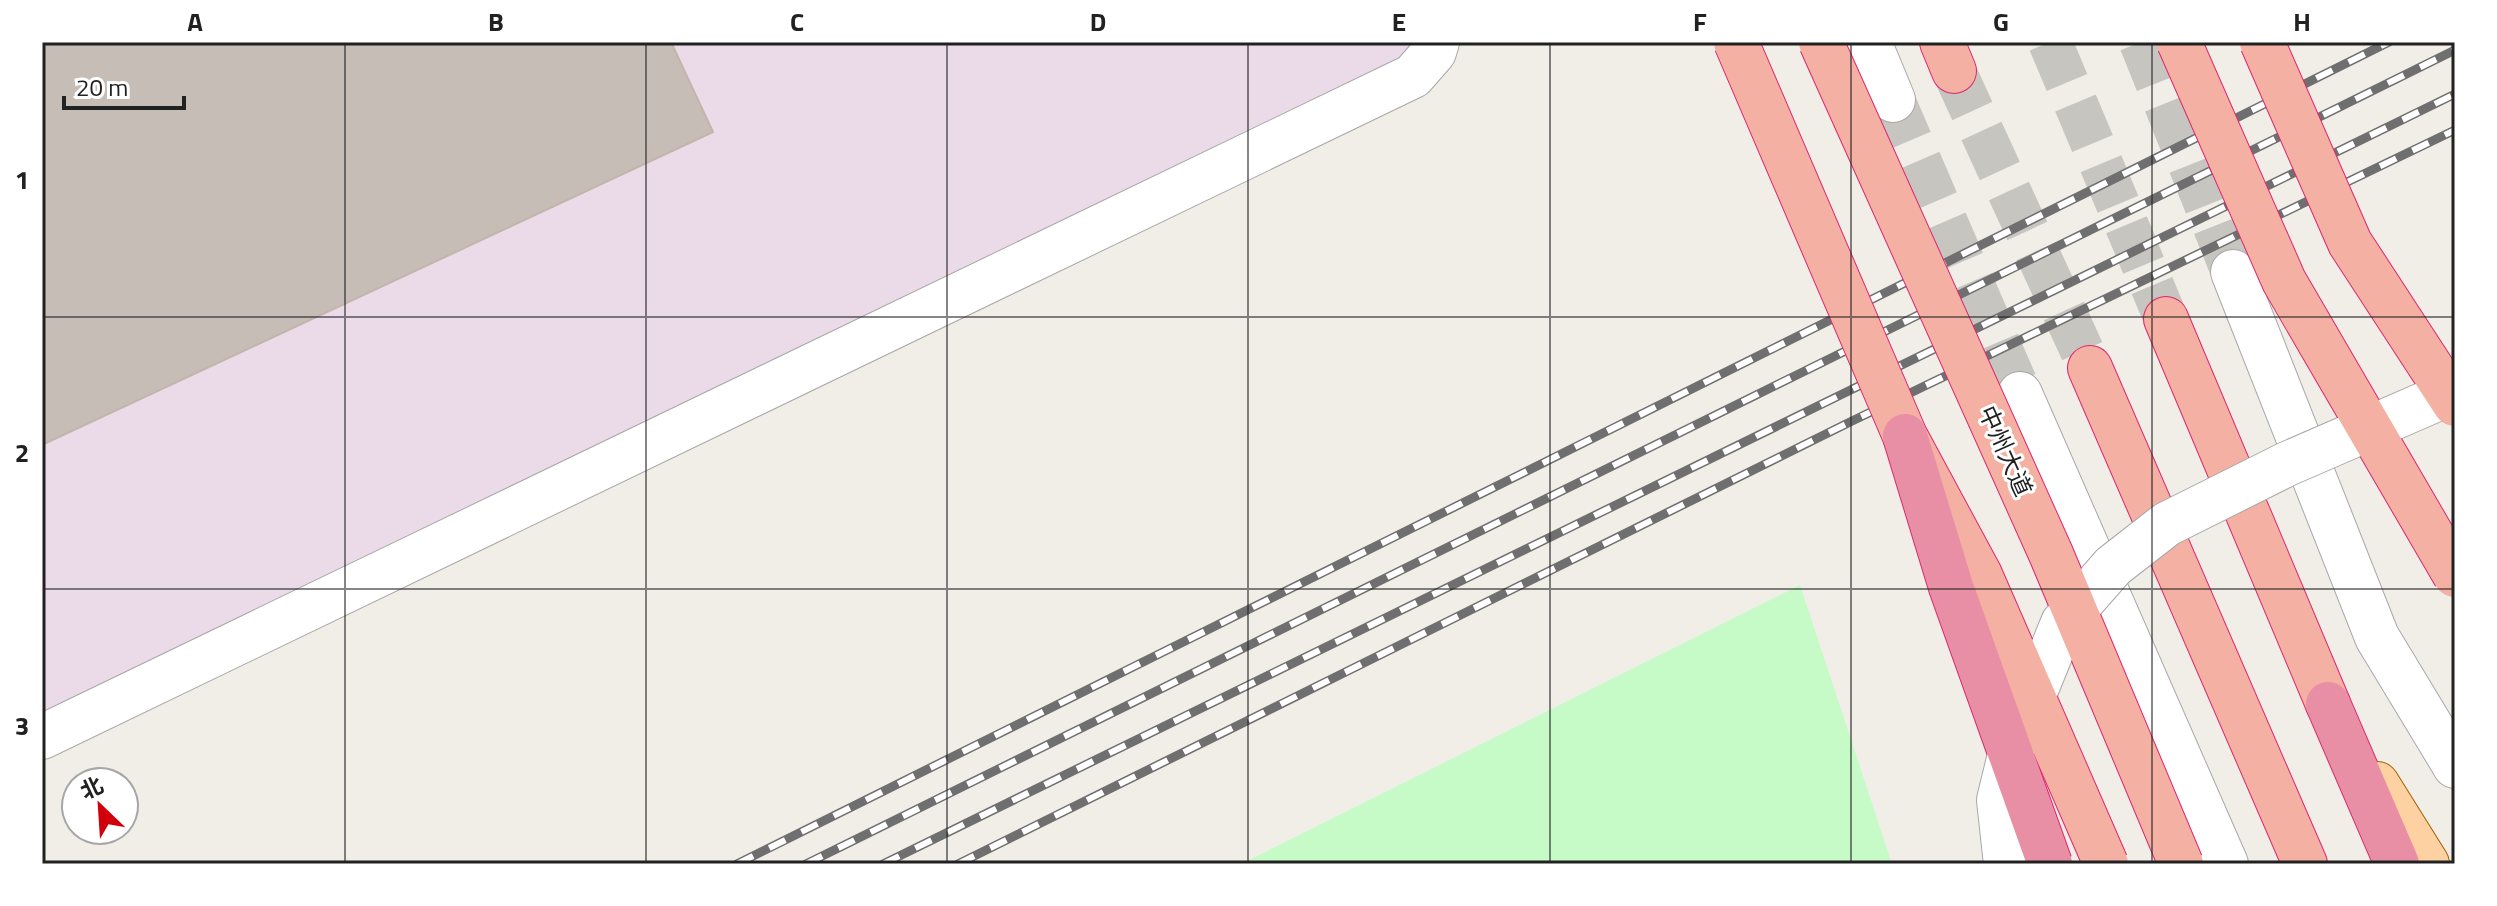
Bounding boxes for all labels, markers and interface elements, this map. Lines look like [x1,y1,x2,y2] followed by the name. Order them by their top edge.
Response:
[187,2,203,41] text: A
[488,2,504,41] text: B
[790,2,804,41] text: C
[1090,2,1106,41] text: D
[1392,2,1406,41] text: E
[1693,2,1707,41] text: F
[1993,2,2009,41] text: G
[2293,2,2311,41] text: H
[64,60,184,110] scale bar
[76,69,128,105] text: 20 m
[15,160,29,199] text: 1
[1970,399,2042,502] street label: 中州大道
[15,433,29,472] text: 2
[15,706,29,745] text: 3
[60,766,140,846] north arrow
[74,768,109,808] text: 北

